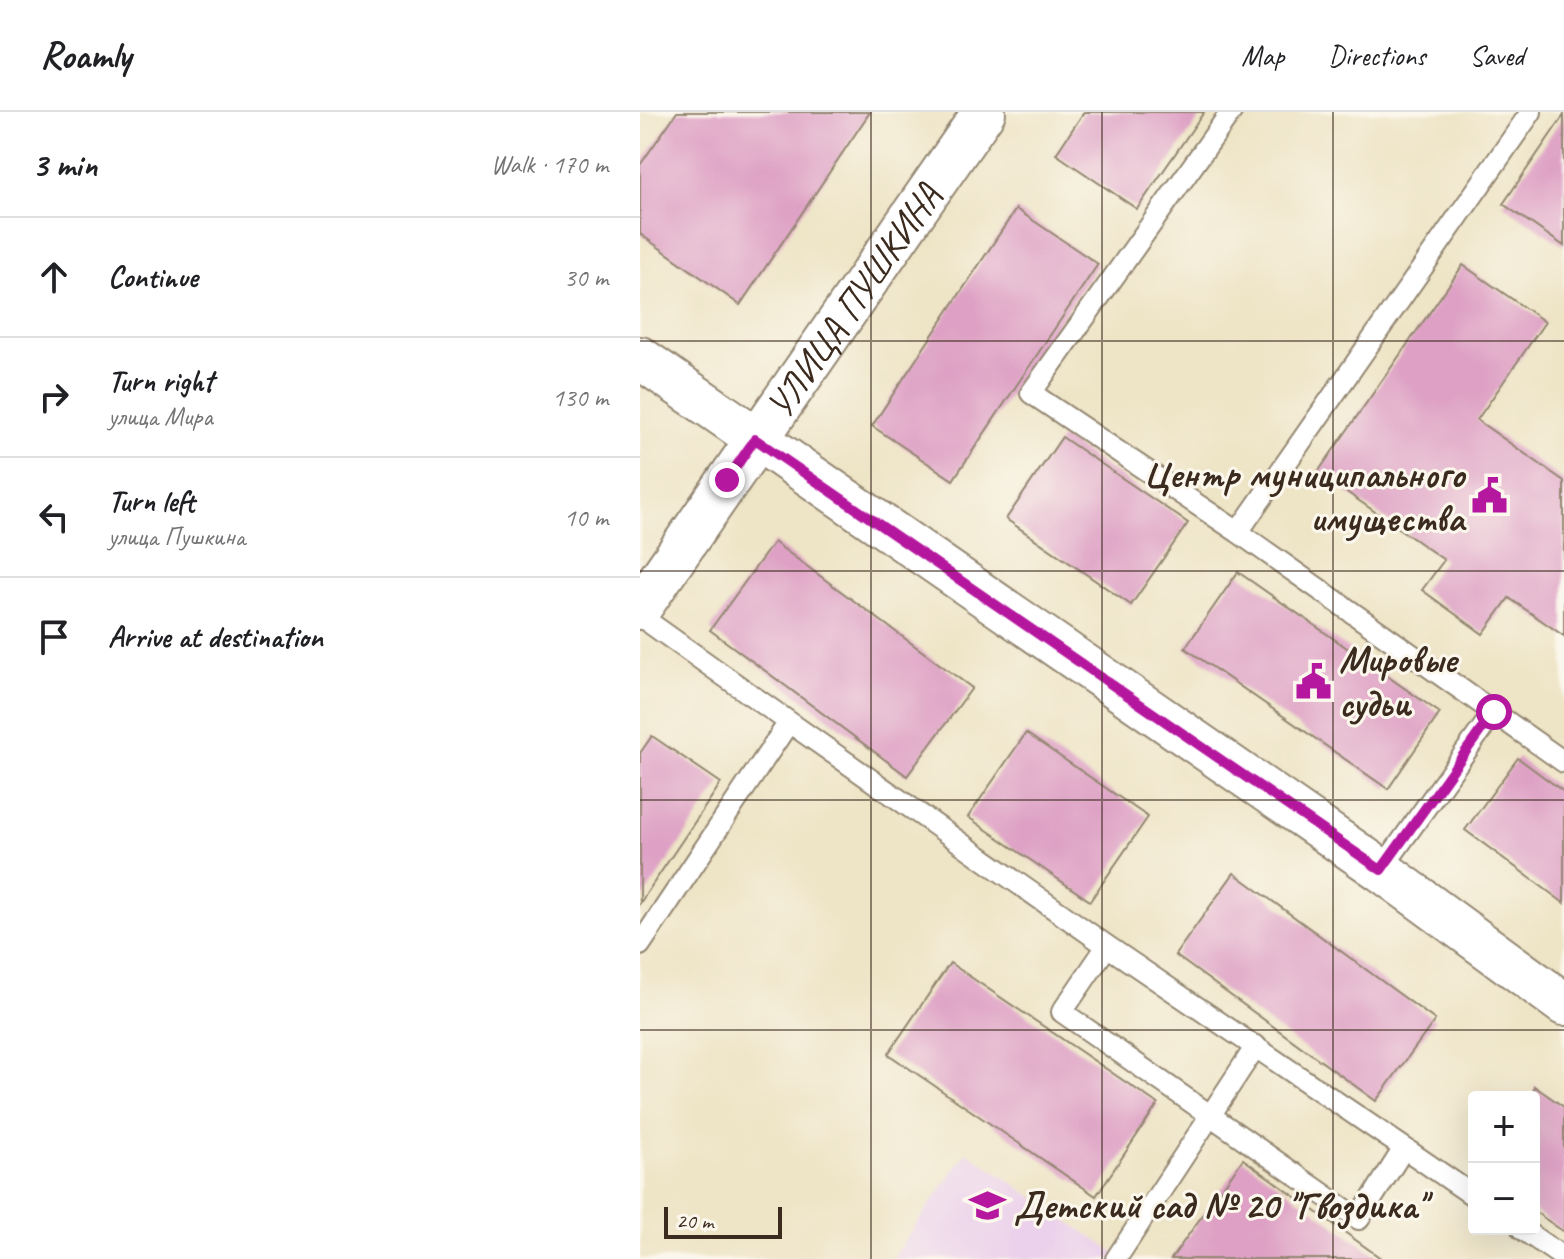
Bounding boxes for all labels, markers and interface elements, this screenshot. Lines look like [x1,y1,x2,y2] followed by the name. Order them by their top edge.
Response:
[40,32,131,79] text: Roamly
[1241,38,1284,73] text: Map
[1328,38,1426,73] text: Directions
[1470,38,1524,73] text: Saved
[32,143,97,186] text: 3 min
[491,148,608,181] text: Walk · 170 m
[756,174,952,427] street label: УЛИЦА ПУШКИНА
[32,255,76,299] icon: ahead
[108,258,198,296] text: Continue
[564,261,608,294] text: 30 m
[108,362,213,400] text: Turn right
[32,375,76,419] icon: right
[552,381,608,414] text: 130 m
[108,400,213,433] text: улица Мира
[1143,451,1467,542] place label: Центр муниципального имущества
[709,462,745,498] route end
[1471,477,1509,515] public building icon: Центр муниципального имущества
[108,482,195,520] text: Turn left
[32,495,76,539] icon: left
[564,501,608,534] text: 10 m
[108,520,245,553] text: улица Пушкина
[32,615,76,659] icon: arrive
[108,618,323,656] text: Arrive at destination
[1339,636,1459,727] place label: Мировые судьи
[1294,662,1332,700] public building icon: Мировые судьи
[1476,694,1512,730] route start
[1468,1091,1540,1235] map controls
[1468,1091,1540,1163] button: +
[1468,1163,1540,1235] button: −
[1014,1182,1434,1230] place label: Детский сад № 20 "Гвоздика"
[969,1186,1007,1224] school or university icon: Детский сад № 20 "Гвоздика"
[664,1203,782,1239] scale bar
[676,1207,713,1235] text: 20 m

